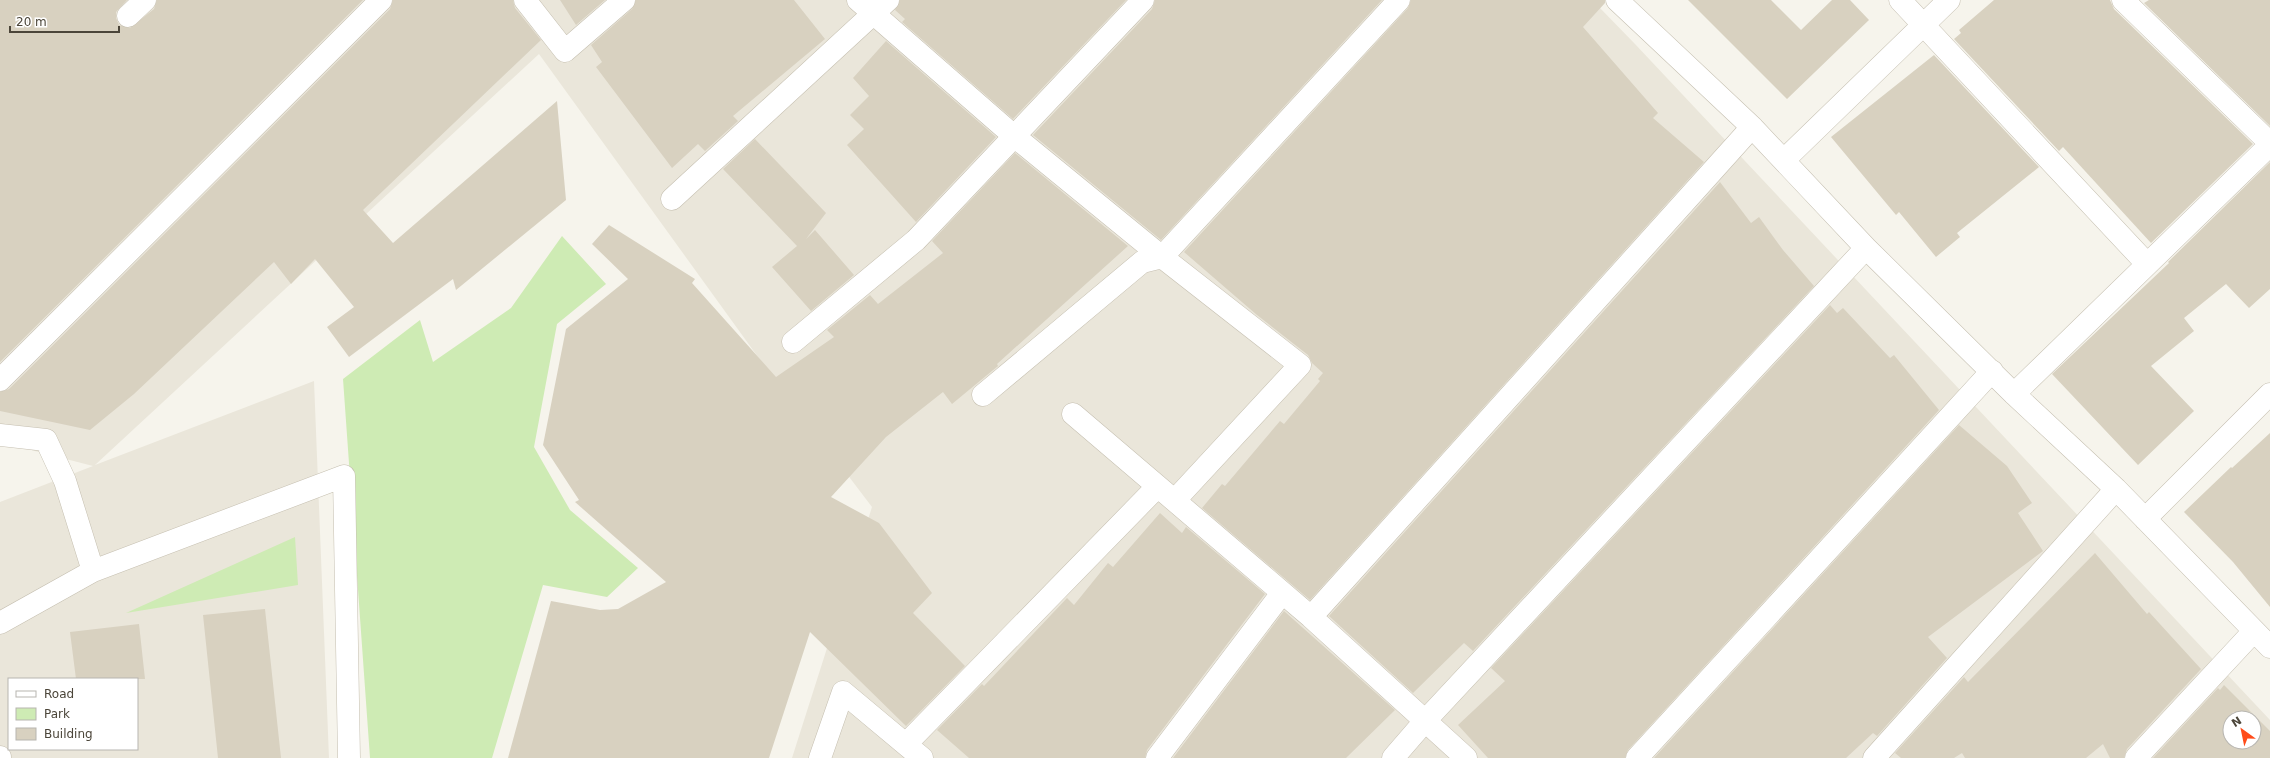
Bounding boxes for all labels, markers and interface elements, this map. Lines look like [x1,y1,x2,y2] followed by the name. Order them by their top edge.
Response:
[10,8,119,34] scale bar
[16,15,47,29] text: 20 m
[8,678,138,750] legend
[44,687,74,701] text: Road
[44,707,70,721] text: Park
[2222,710,2262,750] north arrow
[2229,714,2244,730] text: N
[44,727,93,741] text: Building

